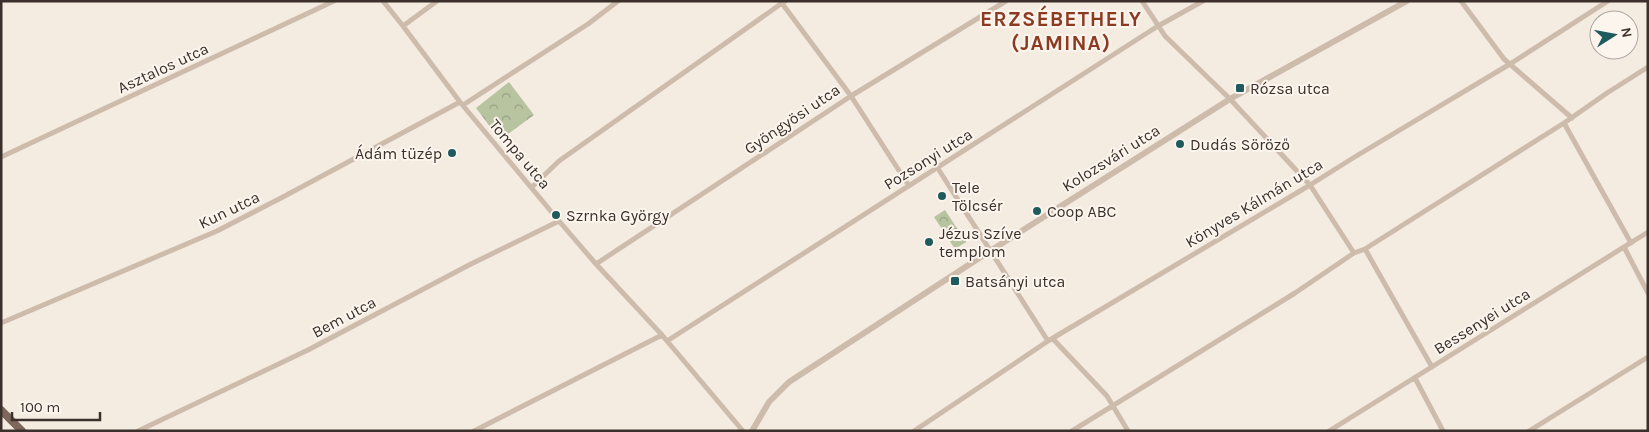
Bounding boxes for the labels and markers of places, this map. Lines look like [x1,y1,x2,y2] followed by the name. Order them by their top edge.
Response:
[1250,79,1330,98] place label: Rózsa utca
[1234,82,1246,94] marker: Rózsa utca
[1190,135,1290,154] place label: Dudás Söröző
[1174,138,1186,150] marker: Dudás Söröző
[355,144,442,163] place label: Ádám tüzép
[446,147,458,159] marker: Ádám tüzép
[952,178,1003,215] place label: Tele Tölcsér
[936,190,948,202] marker: Tele Tölcsér
[1047,202,1117,221] place label: Coop ABC
[1031,205,1043,217] marker: Coop ABC
[566,206,670,225] place label: Szrnka György
[550,209,562,221] marker: Szrnka György
[939,224,1021,261] place label: Jézus Szíve templom
[923,236,935,248] marker: Jézus Szíve templom
[965,272,1065,291] place label: Batsányi utca
[949,275,961,287] marker: Batsányi utca

